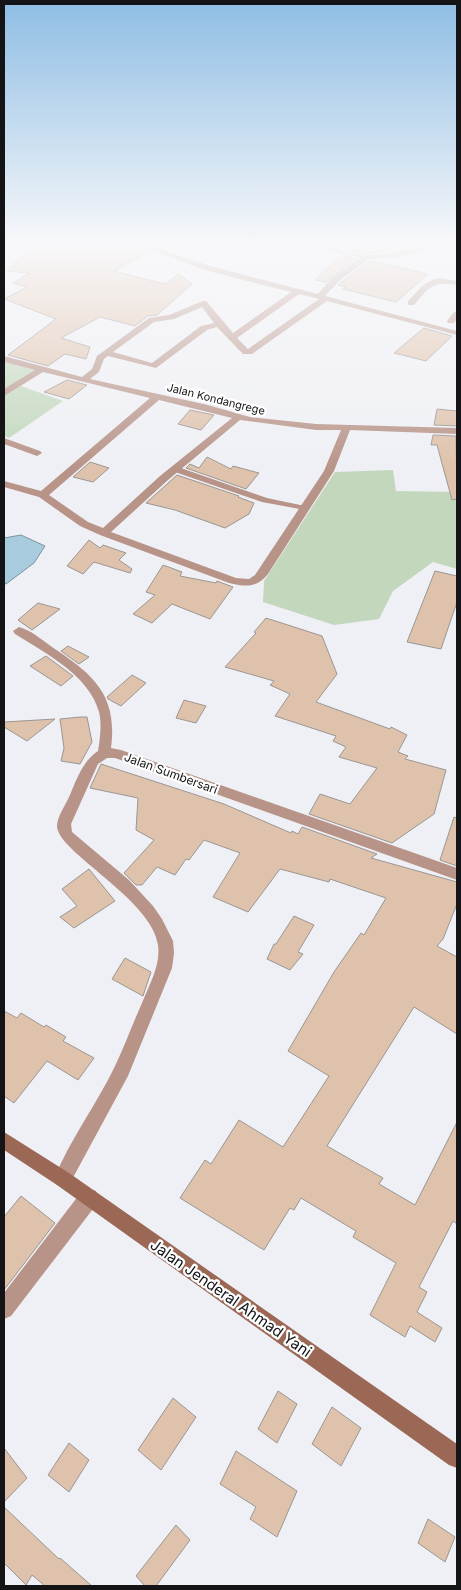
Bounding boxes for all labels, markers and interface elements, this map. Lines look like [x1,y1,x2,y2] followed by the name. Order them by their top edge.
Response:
[165,380,267,418] street label: Jalan Kondangrege
[122,749,220,797] street label: Jalan Sumbersari
[147,1235,315,1361] street label: Jalan Jenderal Ahmad Yani

